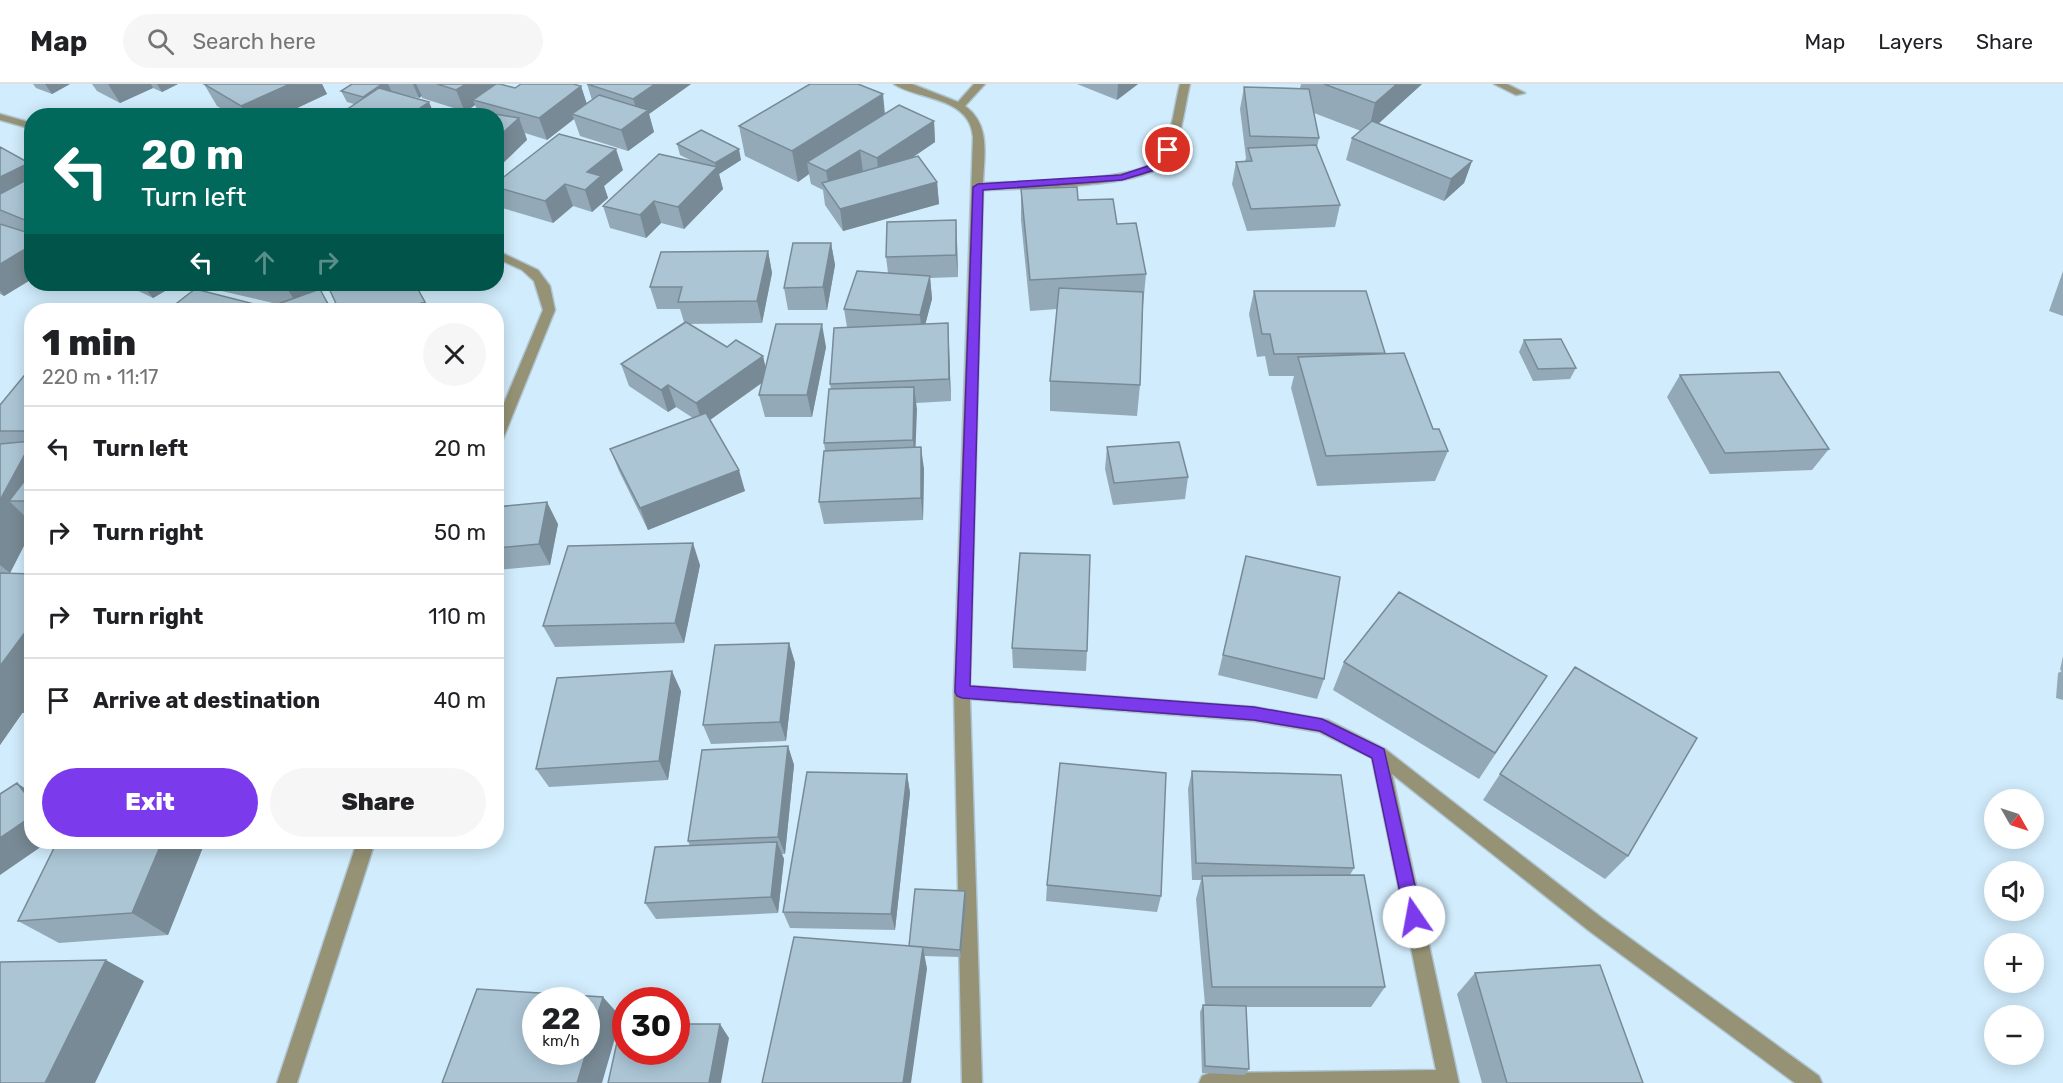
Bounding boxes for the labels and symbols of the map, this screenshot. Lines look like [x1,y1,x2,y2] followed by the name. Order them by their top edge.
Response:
[1142,124,1193,175] pin
[1984,789,2044,849] north arrow
[1382,885,1446,949] position arrow
[612,987,690,1065] speed limit sign: 30

